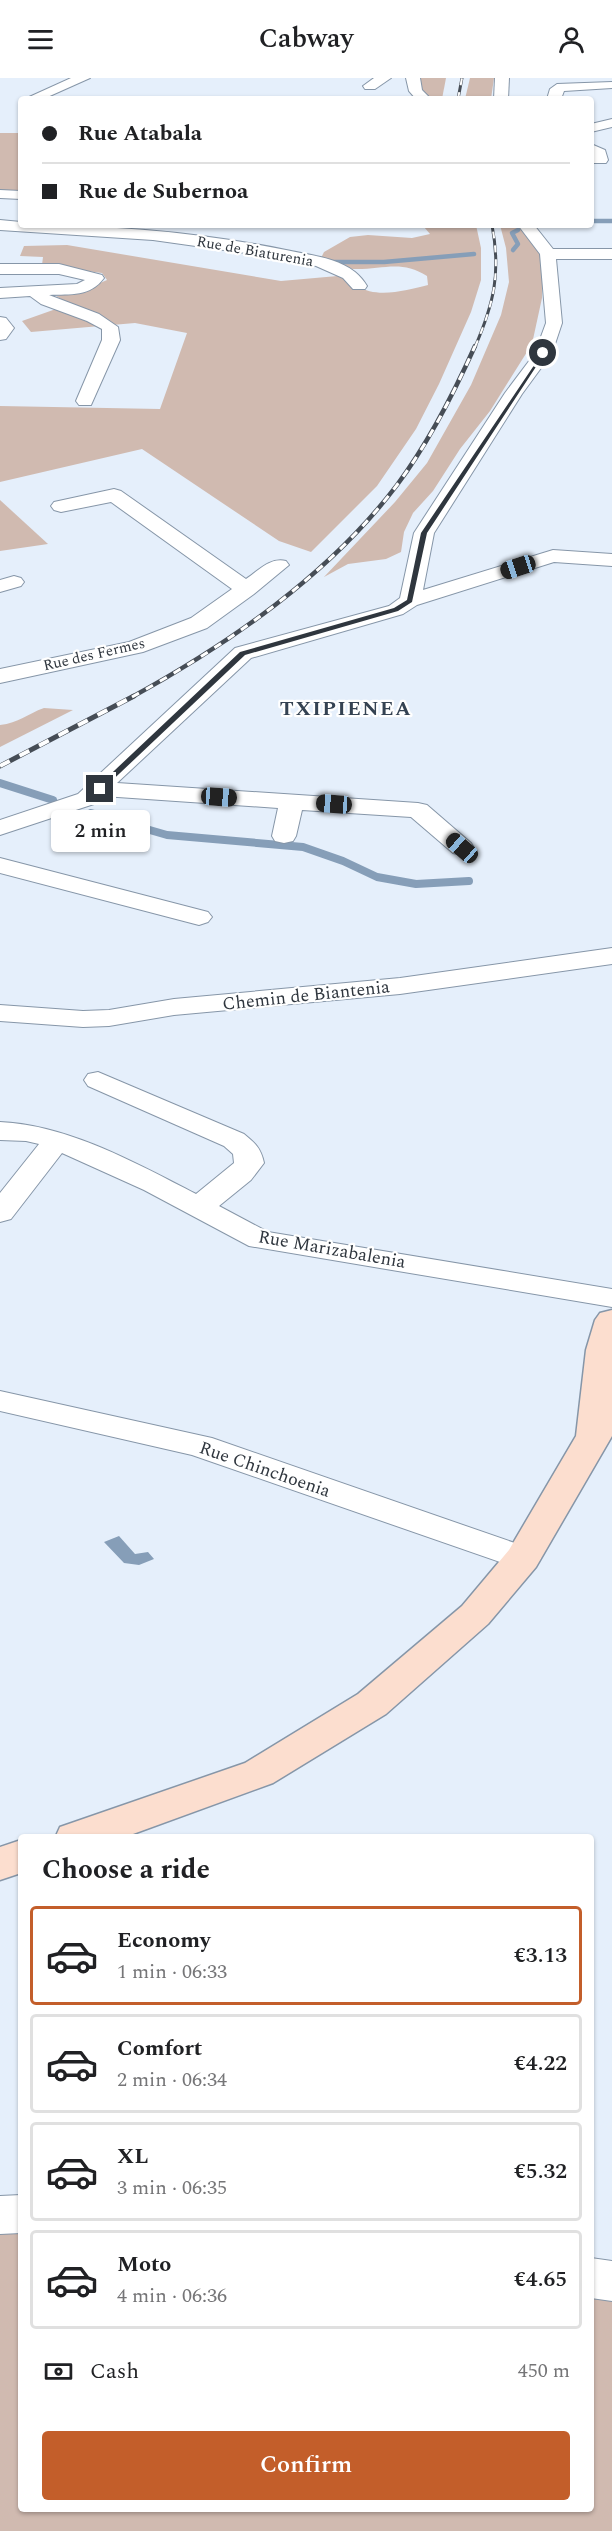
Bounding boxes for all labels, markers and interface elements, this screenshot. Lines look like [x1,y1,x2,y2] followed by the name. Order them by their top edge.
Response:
[259,18,353,60] text: Cabway
[24,23,57,56] icon: menu
[555,23,588,56] icon: person
[78,117,202,150] text: Rue Atabala
[78,175,248,208] text: Rue de Subernoa
[195,230,316,273] street label: Rue de Biaturenia
[529,339,556,366] route start
[498,553,538,581] car
[41,632,147,677] street label: Rue des Fermes
[280,694,412,724] district label: TXIPIENEA
[86,775,113,802] route end
[200,787,238,807] car
[315,794,353,814] car
[51,810,150,852] callout: 2 min
[75,816,126,846] text: 2 min
[443,829,481,867] car
[221,973,391,1018] street label: Chemin de Biantenia
[256,1223,408,1276] street label: Rue Marizabalenia
[196,1434,334,1505] street label: Rue Chinchoenia
[42,1849,210,1891] text: Choose a ride
[117,1924,210,1957] text: Economy
[45,1929,99,1983] icon: car
[514,1939,567,1972] text: €3.13
[117,1957,227,1987] text: 1 min · 06:33
[117,2032,202,2065] text: Comfort
[45,2037,99,2091] icon: car
[514,2047,567,2080] text: €4.22
[117,2065,227,2095] text: 2 min · 06:34
[117,2140,148,2173] text: XL
[45,2145,99,2199] icon: car
[514,2155,567,2188] text: €5.32
[117,2173,227,2203] text: 3 min · 06:35
[117,2248,171,2281] text: Moto
[45,2253,99,2307] icon: car
[514,2263,567,2296] text: €4.65
[117,2281,227,2311] text: 4 min · 06:36
[42,2355,75,2388] icon: cash
[90,2355,139,2388] text: Cash
[518,2356,570,2386] text: 450 m
[42,2431,570,2500] button: Confirm

